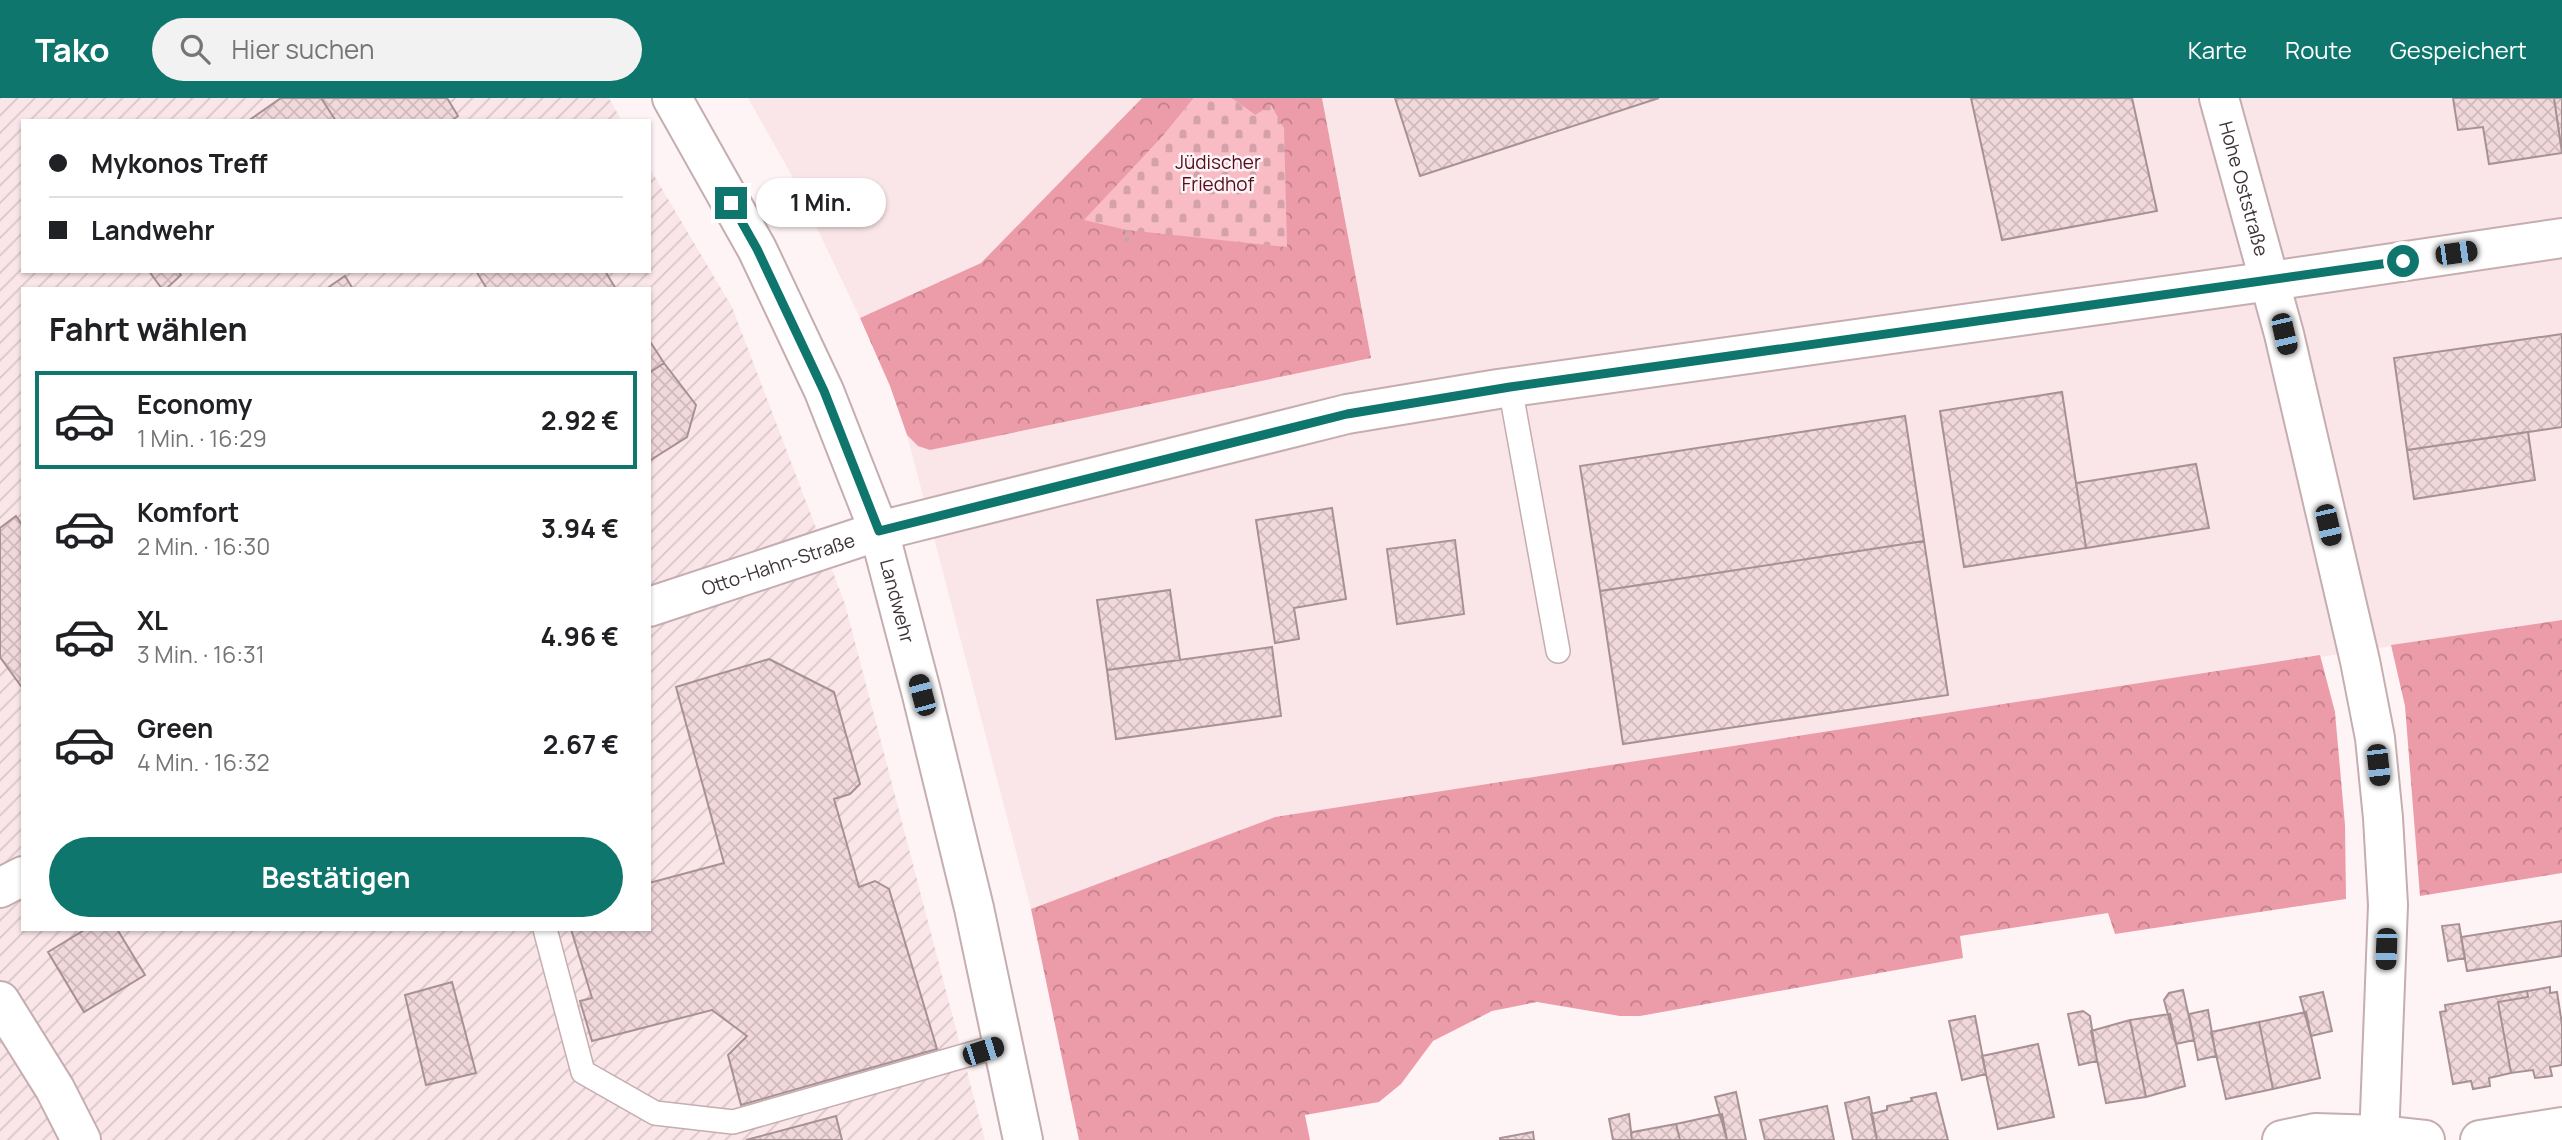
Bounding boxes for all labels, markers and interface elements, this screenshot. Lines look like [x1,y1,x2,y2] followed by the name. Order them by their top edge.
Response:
[152,18,642,81] search box
[35,27,110,72] text: Tako
[176,30,214,68] icon: search
[232,31,374,67] text: Hier suchen
[2188,33,2247,66] text: Karte
[2285,33,2352,66] text: Route
[2390,33,2527,66] text: Gespeichert
[2213,118,2275,259] street label: Hohe Oststraße
[91,145,267,181] text: Mykonos Treff
[1175,149,1261,197] park label: Jüdischer Friedhof
[756,178,885,228] callout: 1 Min.
[790,186,852,218] text: 1 Min.
[715,187,747,219] route end
[91,212,215,248] text: Landwehr
[2434,240,2479,266] car
[2387,245,2419,277] route start
[49,307,248,351] text: Fahrt wählen
[2270,311,2299,357] car
[137,386,252,422] text: Economy
[53,389,116,452] icon: car
[541,402,619,438] text: 2.92 €
[137,422,267,454] text: 1 Min. · 16:29
[137,494,239,530] text: Komfort
[53,497,116,560] icon: car
[2314,502,2343,548] car
[541,510,619,546] text: 3.94 €
[698,527,858,602] street label: Otto-Hahn-Straße
[137,530,270,562] text: 2 Min. · 16:30
[874,556,921,646] street label: Landwehr
[137,602,168,638] text: XL
[53,605,116,668] icon: car
[541,618,619,654] text: 4.96 €
[137,638,265,670] text: 3 Min. · 16:31
[907,672,938,718] car
[137,710,213,746] text: Green
[53,713,116,776] icon: car
[543,726,619,762] text: 2.67 €
[2366,743,2391,787] car
[137,746,270,778] text: 4 Min. · 16:32
[49,837,623,917] button: Bestätigen
[2375,928,2398,970] car
[960,1035,1007,1067] car

